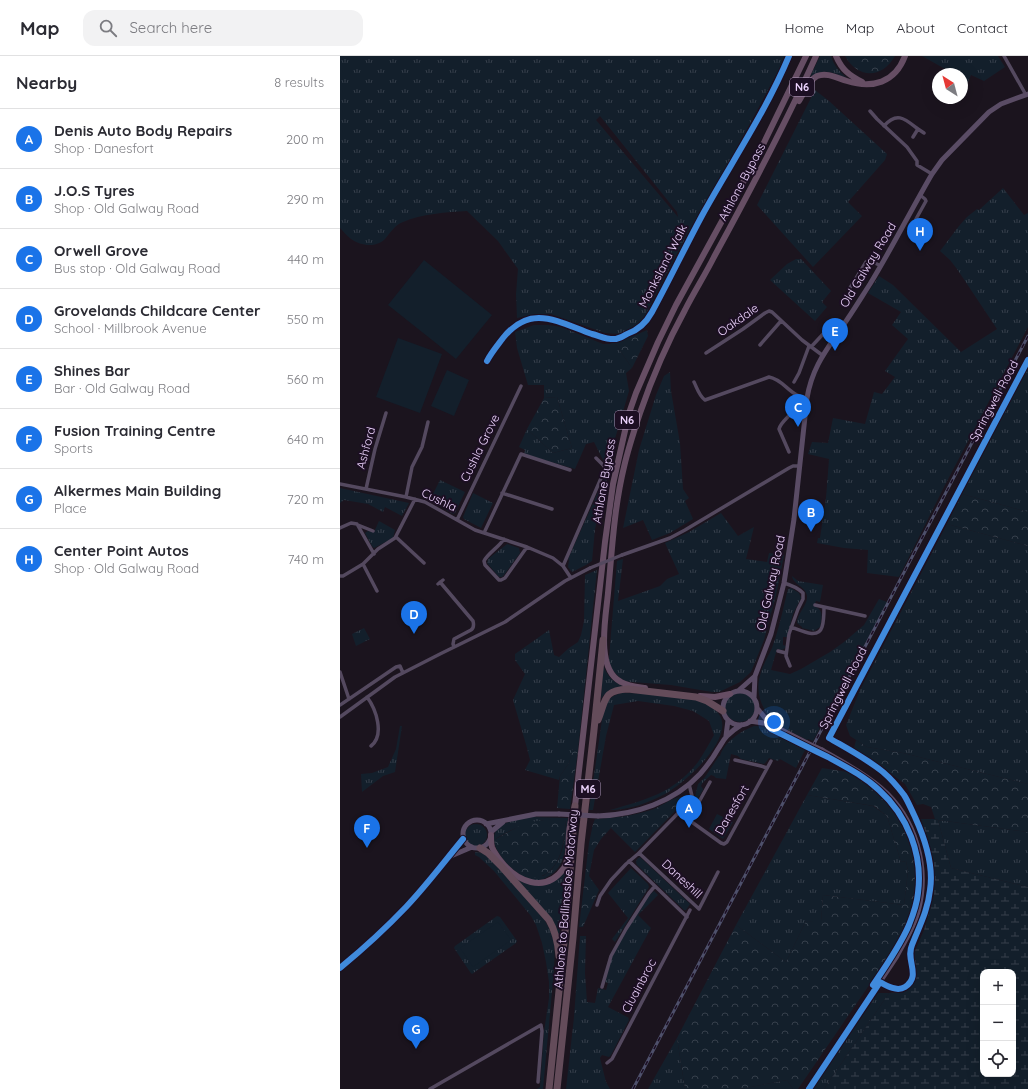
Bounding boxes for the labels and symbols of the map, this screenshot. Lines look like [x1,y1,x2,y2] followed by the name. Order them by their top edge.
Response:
[932,68,968,104] north arrow
[790,78,814,96] road number: N6
[715,140,769,223] street label: Athlone Bypass
[907,218,933,251] pin: H
[836,219,899,310] street label: Old Galway Road
[635,222,690,310] street label: Monksland Walk
[714,300,761,339] street label: Oakdale
[822,318,848,351] pin: E
[966,358,1021,444] street label: Springwell Road
[785,394,811,427] pin: C
[457,411,502,484] street label: Cushla Grove
[615,411,639,429] road number: N6
[353,425,378,471] street label: Ashford
[589,437,618,525] street label: Athlone Bypass
[419,485,459,514] street label: Cushla
[798,499,824,532] pin: B
[753,534,788,632] street label: Old Galway Road
[401,601,427,634] pin: D
[815,644,870,731] street label: Springwell Road
[764,712,784,732] your location
[576,780,600,798] road number: M6
[711,782,752,837] street label: Danesfort
[676,795,702,828] pin: A
[550,809,581,989] street label: Athlone to Ballinasloe Motorway
[354,815,380,848] pin: F
[659,856,706,901] street label: Daneshill
[618,956,659,1015] street label: Cluainbroc
[403,1016,429,1049] pin: G

